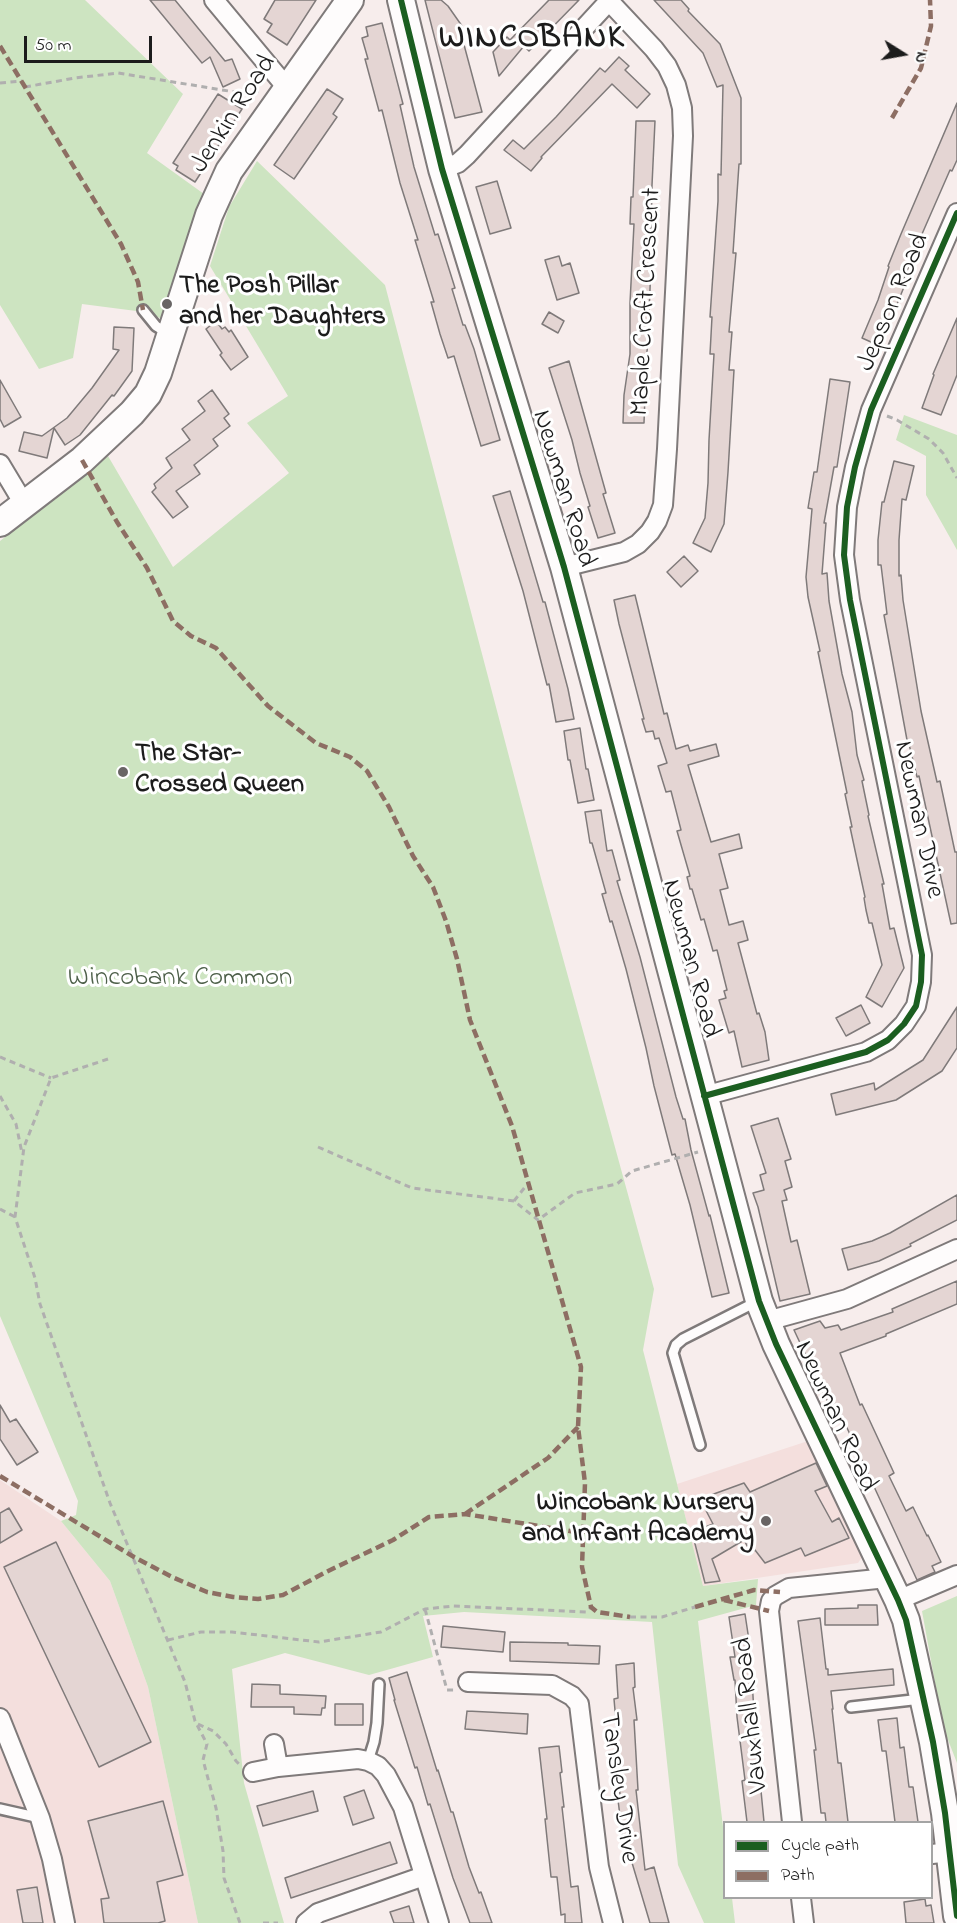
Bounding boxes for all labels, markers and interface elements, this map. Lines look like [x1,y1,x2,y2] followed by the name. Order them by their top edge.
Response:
[439,21,625,61] district label: WINCOBANK
[27,24,154,62] scale bar
[873,24,933,84] north arrow
[35,33,72,59] text: 50 m
[185,50,285,180] street label: Jenkin Road
[908,50,933,65] text: N
[626,187,670,417] street label: Maple Croft Crescent
[851,229,939,377] street label: Jepson Road
[179,272,386,335] place label: The Posh Pillar and her Daughters
[160,297,174,311] marker: The Posh Pillar and her Daughters
[523,407,601,571] street label: Newman Road
[885,738,949,902] street label: Newman Drive
[135,740,304,803] place label: The Star- Crossed Queen
[116,765,130,779] marker: The Star- Crossed Queen
[652,876,726,1042] street label: Newman Road
[68,964,292,996] park label: Wincobank Common
[785,1337,883,1497] street label: Newman Road
[522,1489,754,1552] place label: Wincobank Nursery and Infant Academy
[759,1514,773,1528] marker: Wincobank Nursery and Infant Academy
[729,1635,777,1795] street label: Vauxhall Road
[590,1711,644,1865] street label: Tansley Drive
[723,1821,933,1899] legend
[781,1833,859,1859] text: Cycle path
[781,1863,815,1889] text: Path

